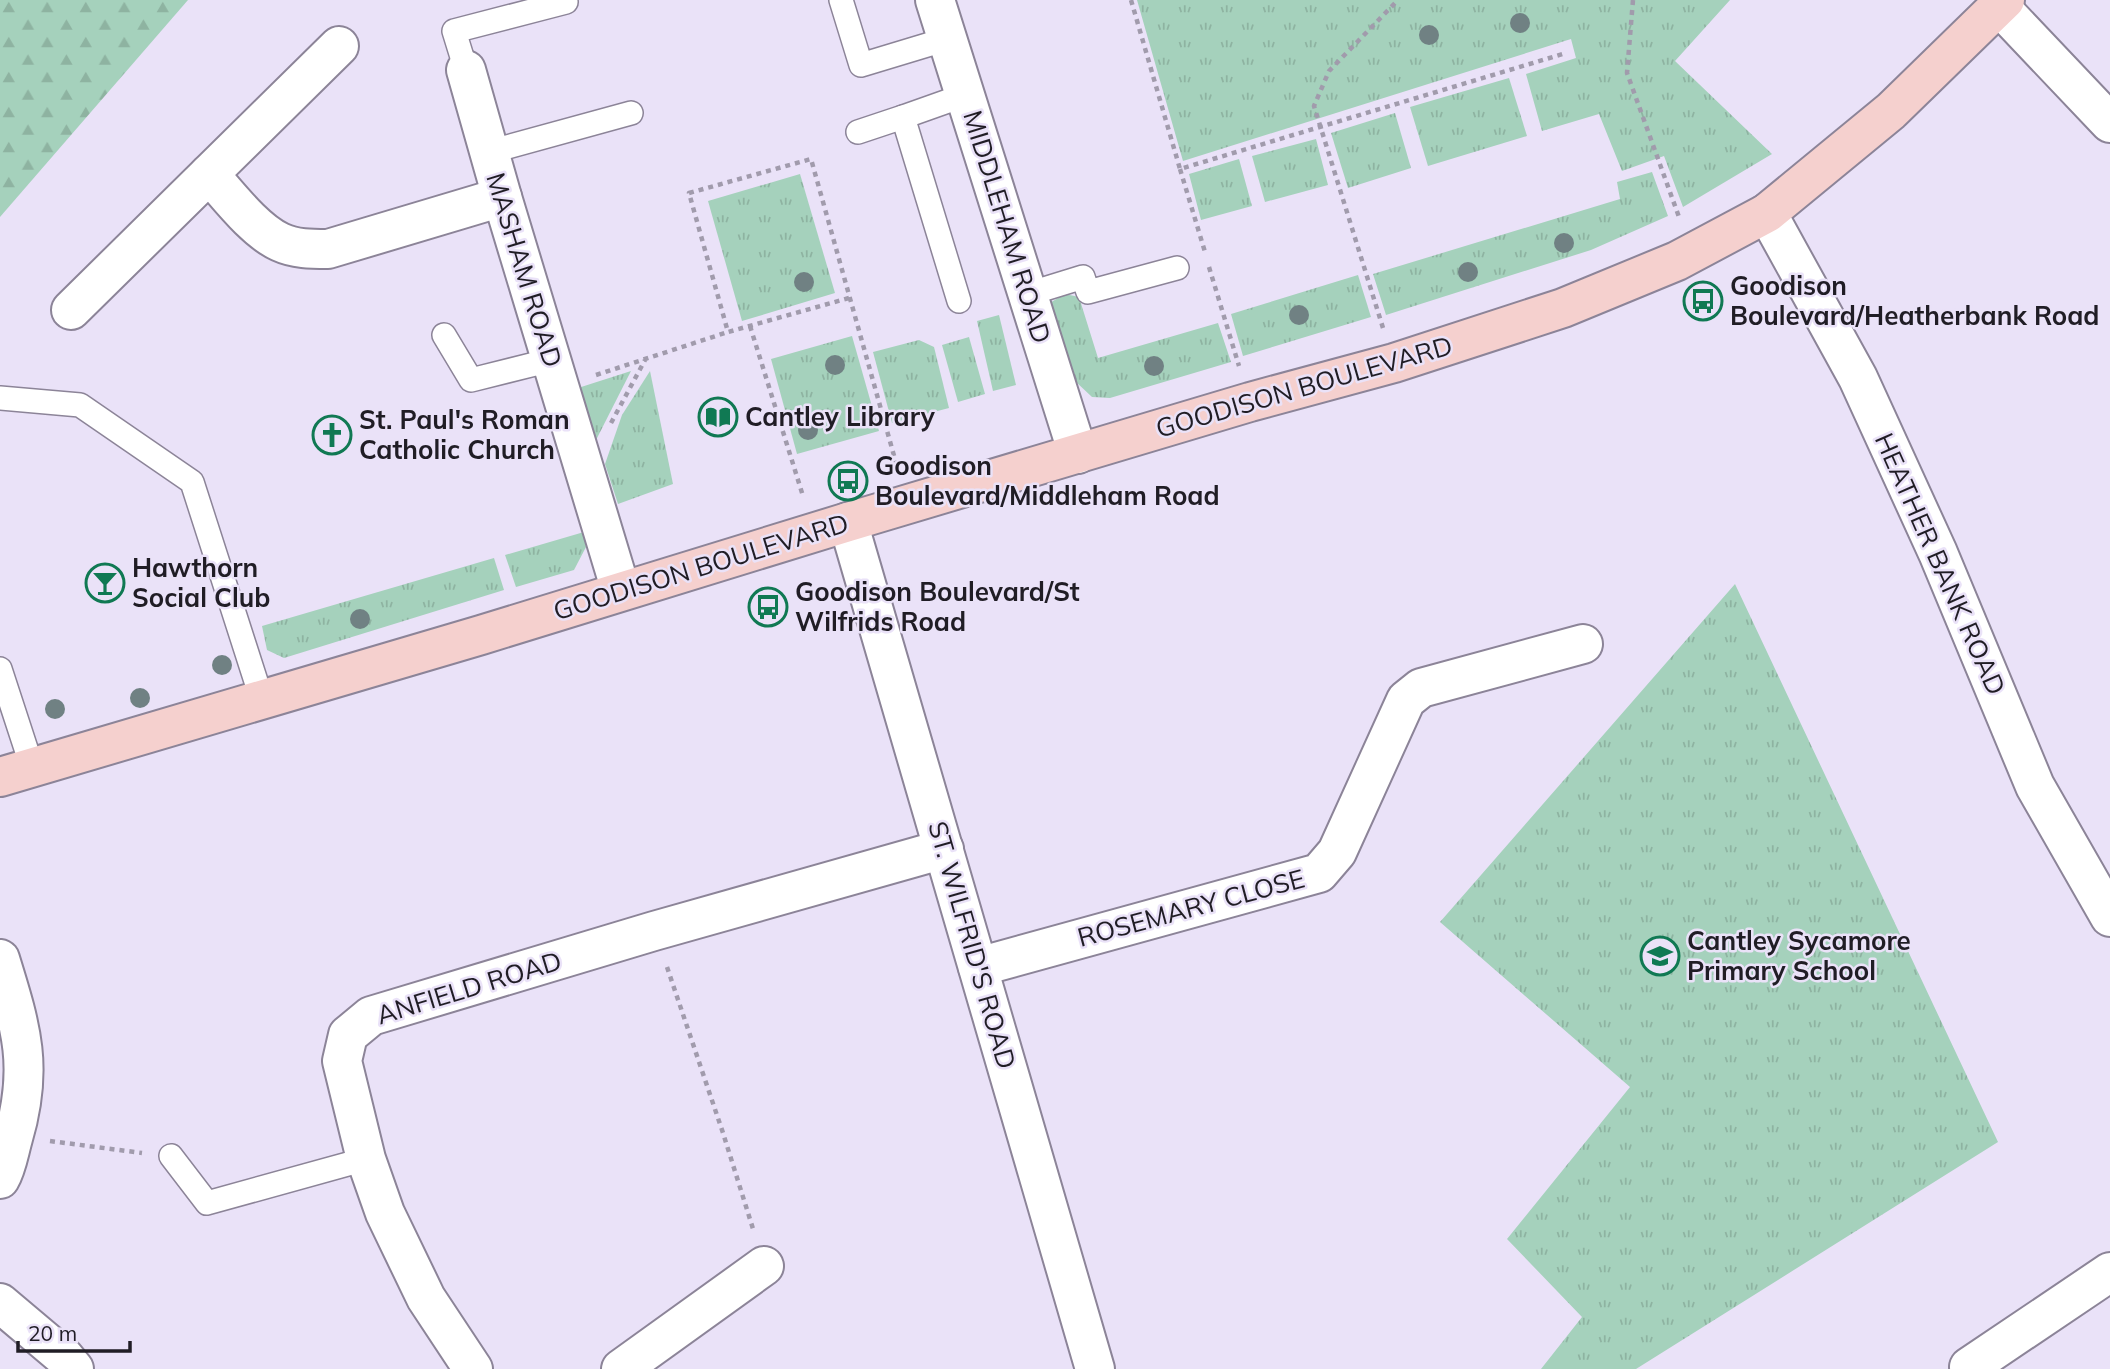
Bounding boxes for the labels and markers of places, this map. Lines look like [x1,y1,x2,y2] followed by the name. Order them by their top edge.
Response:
[1730,269,2099,332] place label: Goodison Boulevard/Heatherbank Road
[1682,280,1724,322] bus stop icon: Goodison Boulevard/Heatherbank Road
[697,396,739,438] library icon: Cantley Library
[745,400,936,433] place label: Cantley Library
[359,403,570,466] place label: St. Paul's Roman Catholic Church
[311,414,353,456] church icon: St. Paul's Roman Catholic Church
[875,449,1220,512] place label: Goodison Boulevard/Middleham Road
[827,460,869,502] bus stop icon: Goodison Boulevard/Middleham Road
[132,551,270,614] place label: Hawthorn Social Club
[84,562,126,604] bar icon: Hawthorn Social Club
[795,575,1080,638] place label: Goodison Boulevard/St Wilfrids Road
[747,586,789,628] bus stop icon: Goodison Boulevard/St Wilfrids Road
[1687,924,1911,987] place label: Cantley Sycamore Primary School
[1639,935,1681,977] school or university icon: Cantley Sycamore Primary School

